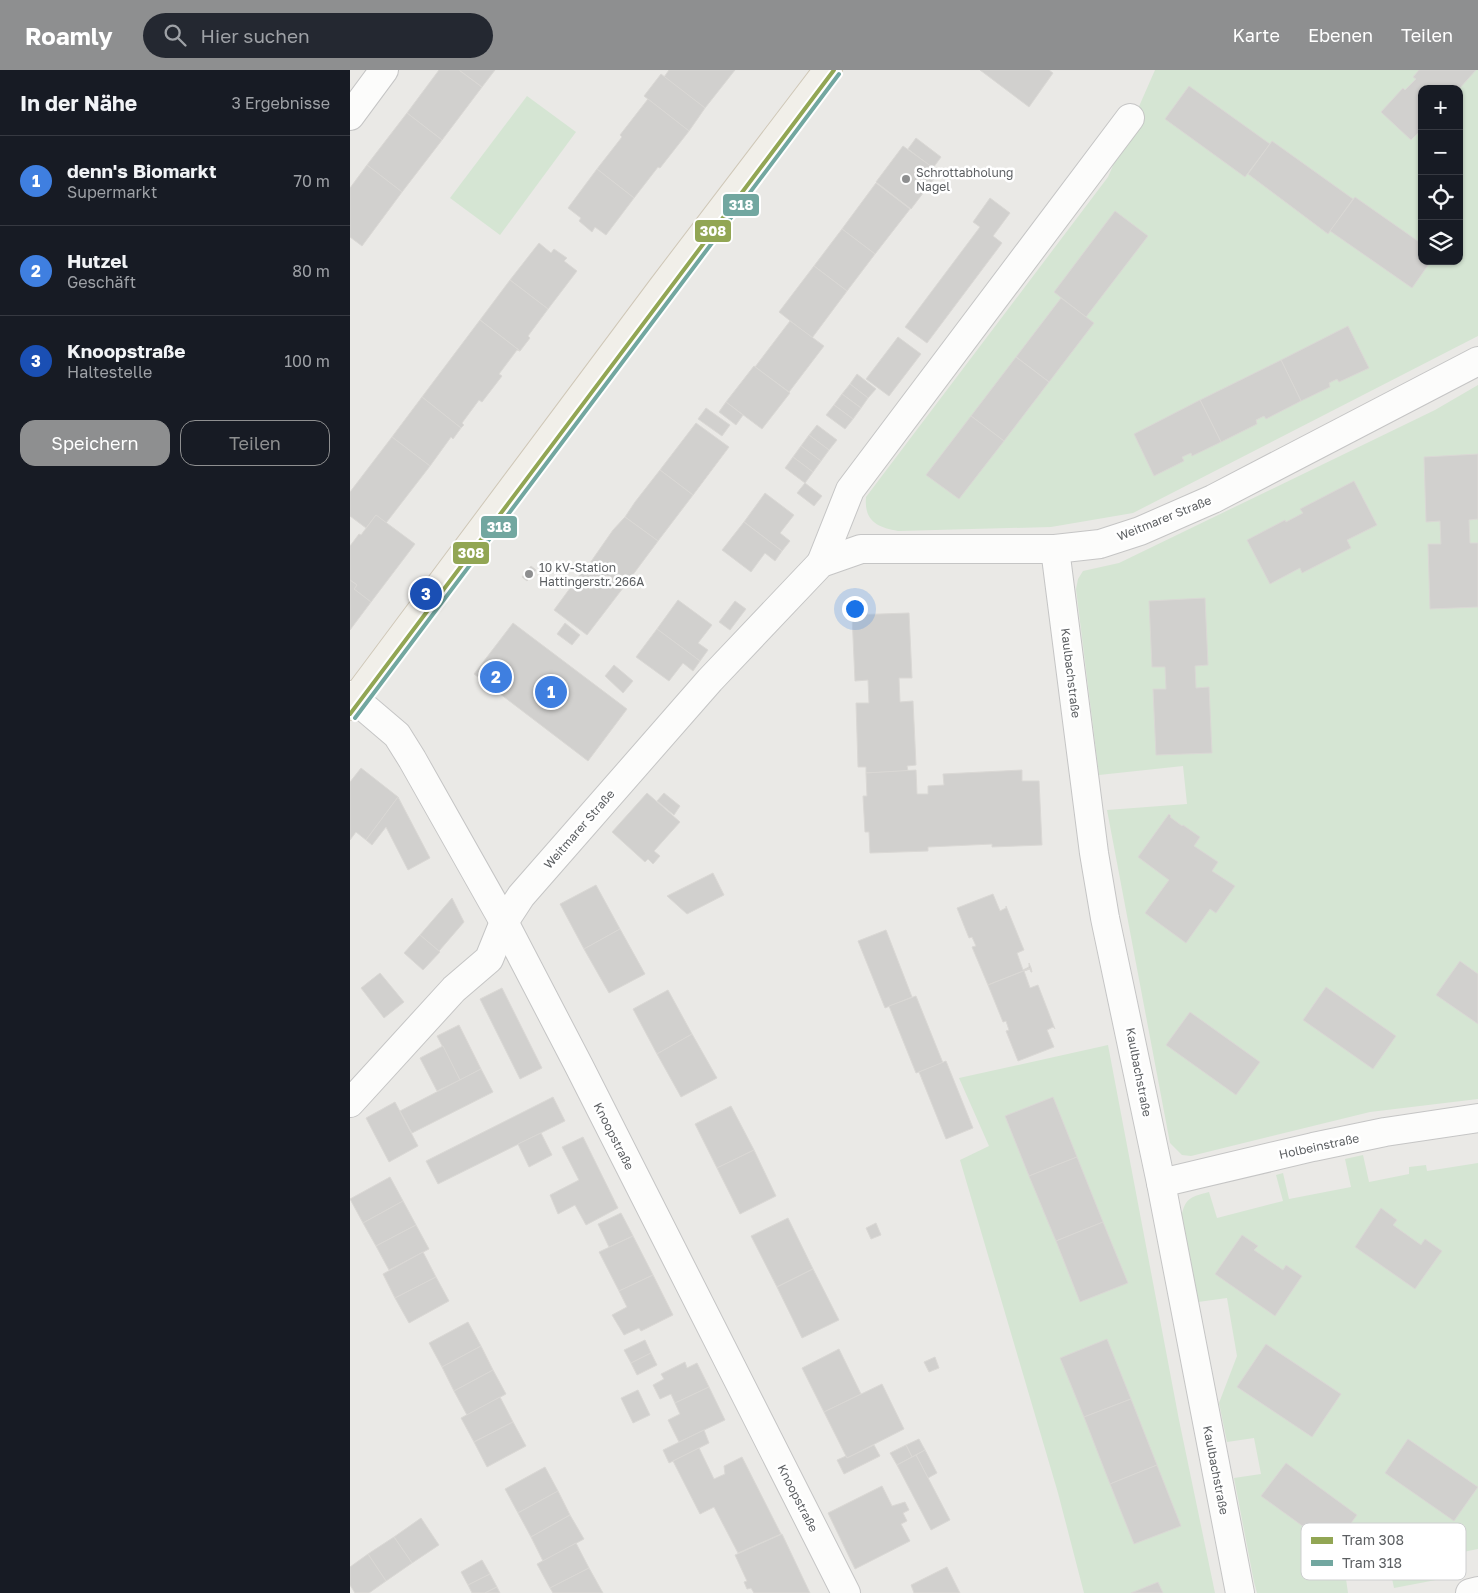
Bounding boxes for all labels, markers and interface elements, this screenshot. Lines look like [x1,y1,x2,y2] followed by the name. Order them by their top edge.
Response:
[143,13,493,58] search box
[25,21,113,50] text: Roamly
[161,21,189,49] icon: search
[201,24,310,47] text: Hier suchen
[1233,24,1280,46] text: Karte
[1308,24,1373,46] text: Ebenen
[1401,24,1453,46] text: Teilen
[1418,85,1463,265] map controls
[1418,85,1463,130] button: +
[20,90,137,116] text: In der Nähe
[231,93,330,113] text: 3 Ergebnisse
[1418,130,1463,175] button: −
[67,159,217,182] text: denn's Biomarkt
[916,165,1013,194] place label: Schrottabholung Nagel
[32,171,40,191] text: 1
[293,171,330,191] text: 70 m
[900,173,912,185] marker: Schrottabholung Nagel
[1418,175,1463,220] button: locate
[67,182,157,202] text: Supermarkt
[722,193,760,217] line badge: 318
[729,196,753,213] text: 318
[694,219,732,243] line badge: 308
[1418,220,1463,265] button: layers
[700,222,726,239] text: 308
[67,249,128,272] text: Hutzel
[31,261,41,281] text: 2
[292,261,330,281] text: 80 m
[67,272,136,292] text: Geschäft
[67,339,186,362] text: Knoopstraße
[31,351,41,371] text: 3
[284,351,330,371] text: 100 m
[67,362,152,382] text: Haltestelle
[20,420,170,466] button: Speichern
[180,420,330,466] button: Teilen
[1115,492,1213,544] street label: Weitmarer Straße
[480,515,518,539] line badge: 318
[487,518,511,535] text: 318
[452,541,490,565] line badge: 308
[458,544,484,561] text: 308
[539,560,644,589] place label: 10 kV-Station Hattingerstr. 266A
[523,568,535,580] marker: 10 kV-Station Hattingerstr. 266A
[410,575,442,613] pin: 3
[842,596,868,622] your location
[1058,627,1084,719] street label: Kaulbachstraße
[480,658,512,696] pin: 2
[535,673,567,711] pin: 1
[540,786,618,872] street label: Weitmarer Straße
[1123,1026,1155,1118] street label: Kaulbachstraße
[591,1100,637,1172] street label: Knoopstraße
[1278,1130,1360,1162] street label: Holbeinstraße
[1200,1424,1232,1516] street label: Kaulbachstraße
[775,1462,821,1534] street label: Knoopstraße
[1301,1523,1466,1580] legend
[1342,1531,1404,1548] text: Tram 308
[1342,1554,1402,1571] text: Tram 318

